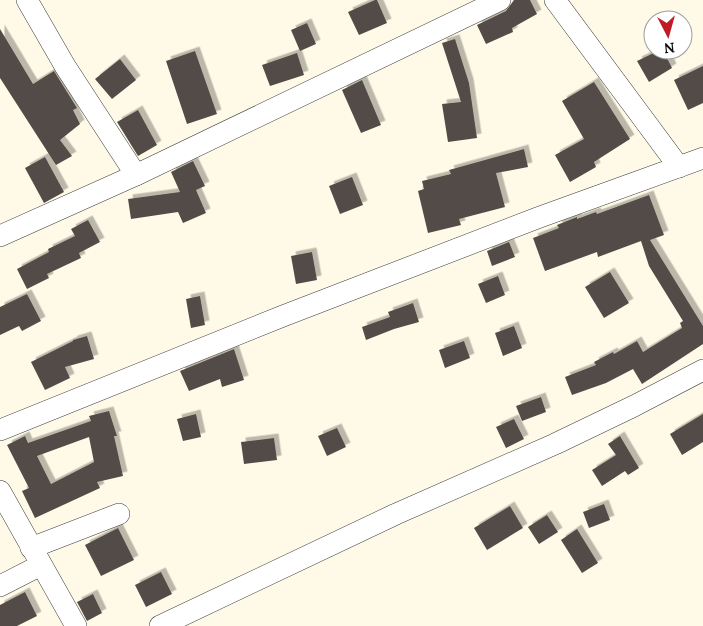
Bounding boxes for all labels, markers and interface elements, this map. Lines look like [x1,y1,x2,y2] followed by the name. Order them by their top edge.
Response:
[643,10,693,60] north arrow
[663,38,676,57] text: N

